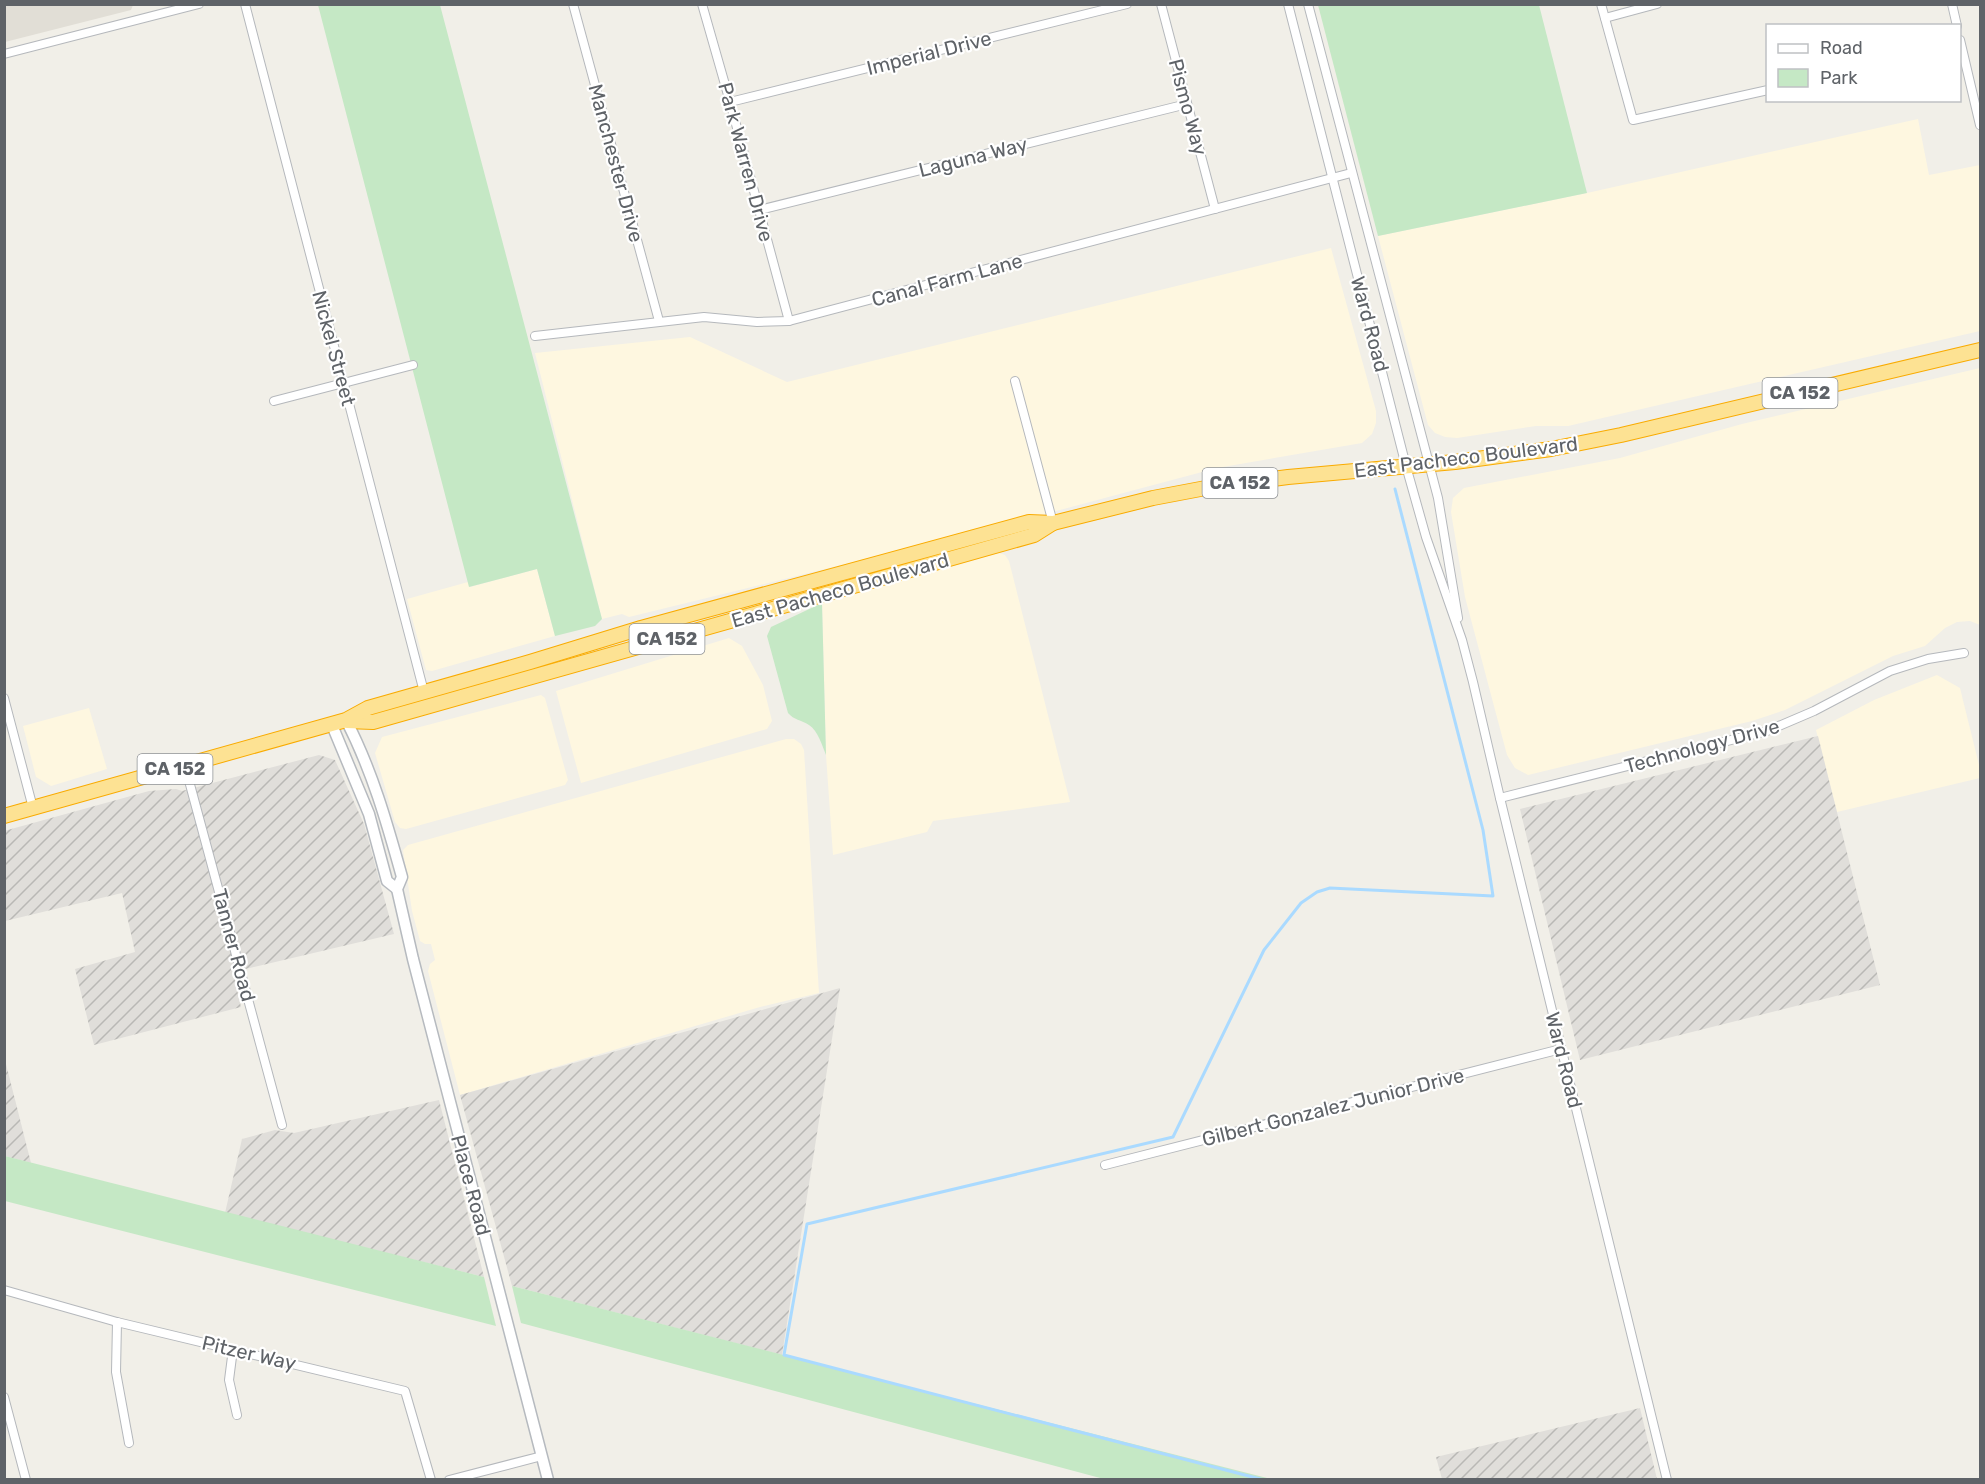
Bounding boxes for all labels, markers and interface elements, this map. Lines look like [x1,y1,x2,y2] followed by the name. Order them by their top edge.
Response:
[1766,24,1961,102] legend
[864,26,994,80] street label: Imperial Drive
[1820,37,1863,59] text: Road
[1164,56,1212,158] street label: Pismo Way
[1820,67,1858,89] text: Park
[713,80,779,244] street label: Park Warren Drive
[583,81,649,245] street label: Manchester Drive
[916,132,1030,182] street label: Laguna Way
[869,248,1025,312] street label: Canal Farm Lane
[1346,273,1394,375] street label: Ward Road
[307,288,361,408] street label: Nickel Street
[1762,378,1838,408] road number: CA 152
[1353,431,1579,483] street label: East Pacheco Boulevard
[1202,468,1278,498] road number: CA 152
[728,547,952,633] street label: East Pacheco Boulevard
[630,624,704,654] road number: CA 152
[1622,714,1782,778] street label: Technology Drive
[138,754,213,784] road number: CA 152
[207,886,261,1004] street label: Tanner Road
[1540,1009,1588,1111] street label: Ward Road
[1199,1063,1467,1151] street label: Gilbert Gonzalez Junior Drive
[446,1132,496,1238] street label: Place Road
[200,1331,298,1375] street label: Pitzer Way

